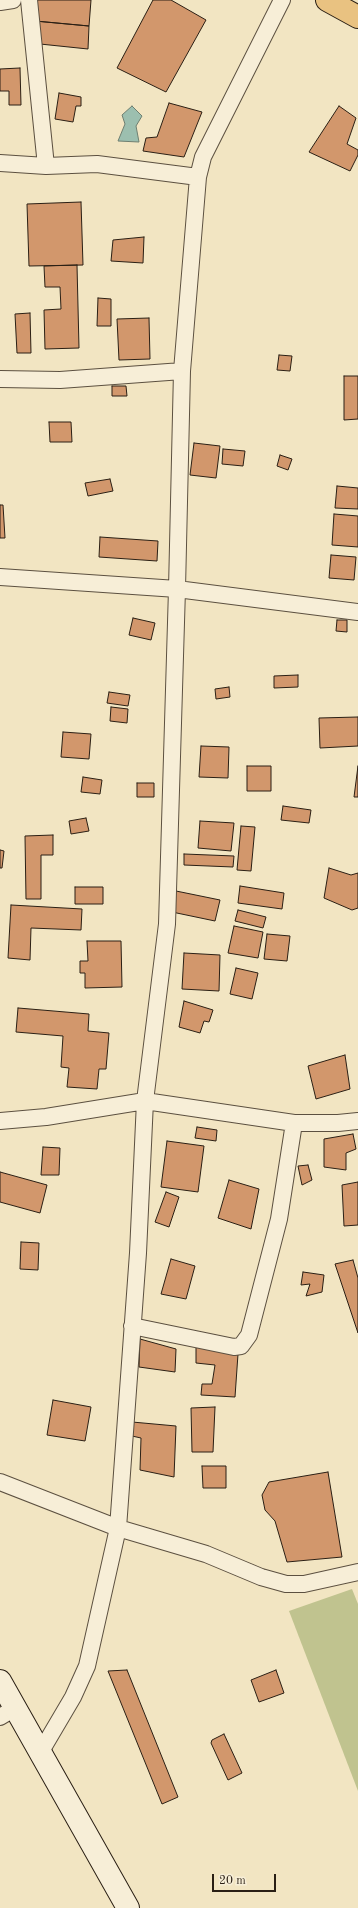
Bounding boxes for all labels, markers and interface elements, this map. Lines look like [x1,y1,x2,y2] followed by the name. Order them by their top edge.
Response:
[214,1866,278,1892] scale bar
[219,1875,246,1887] text: 20 m

